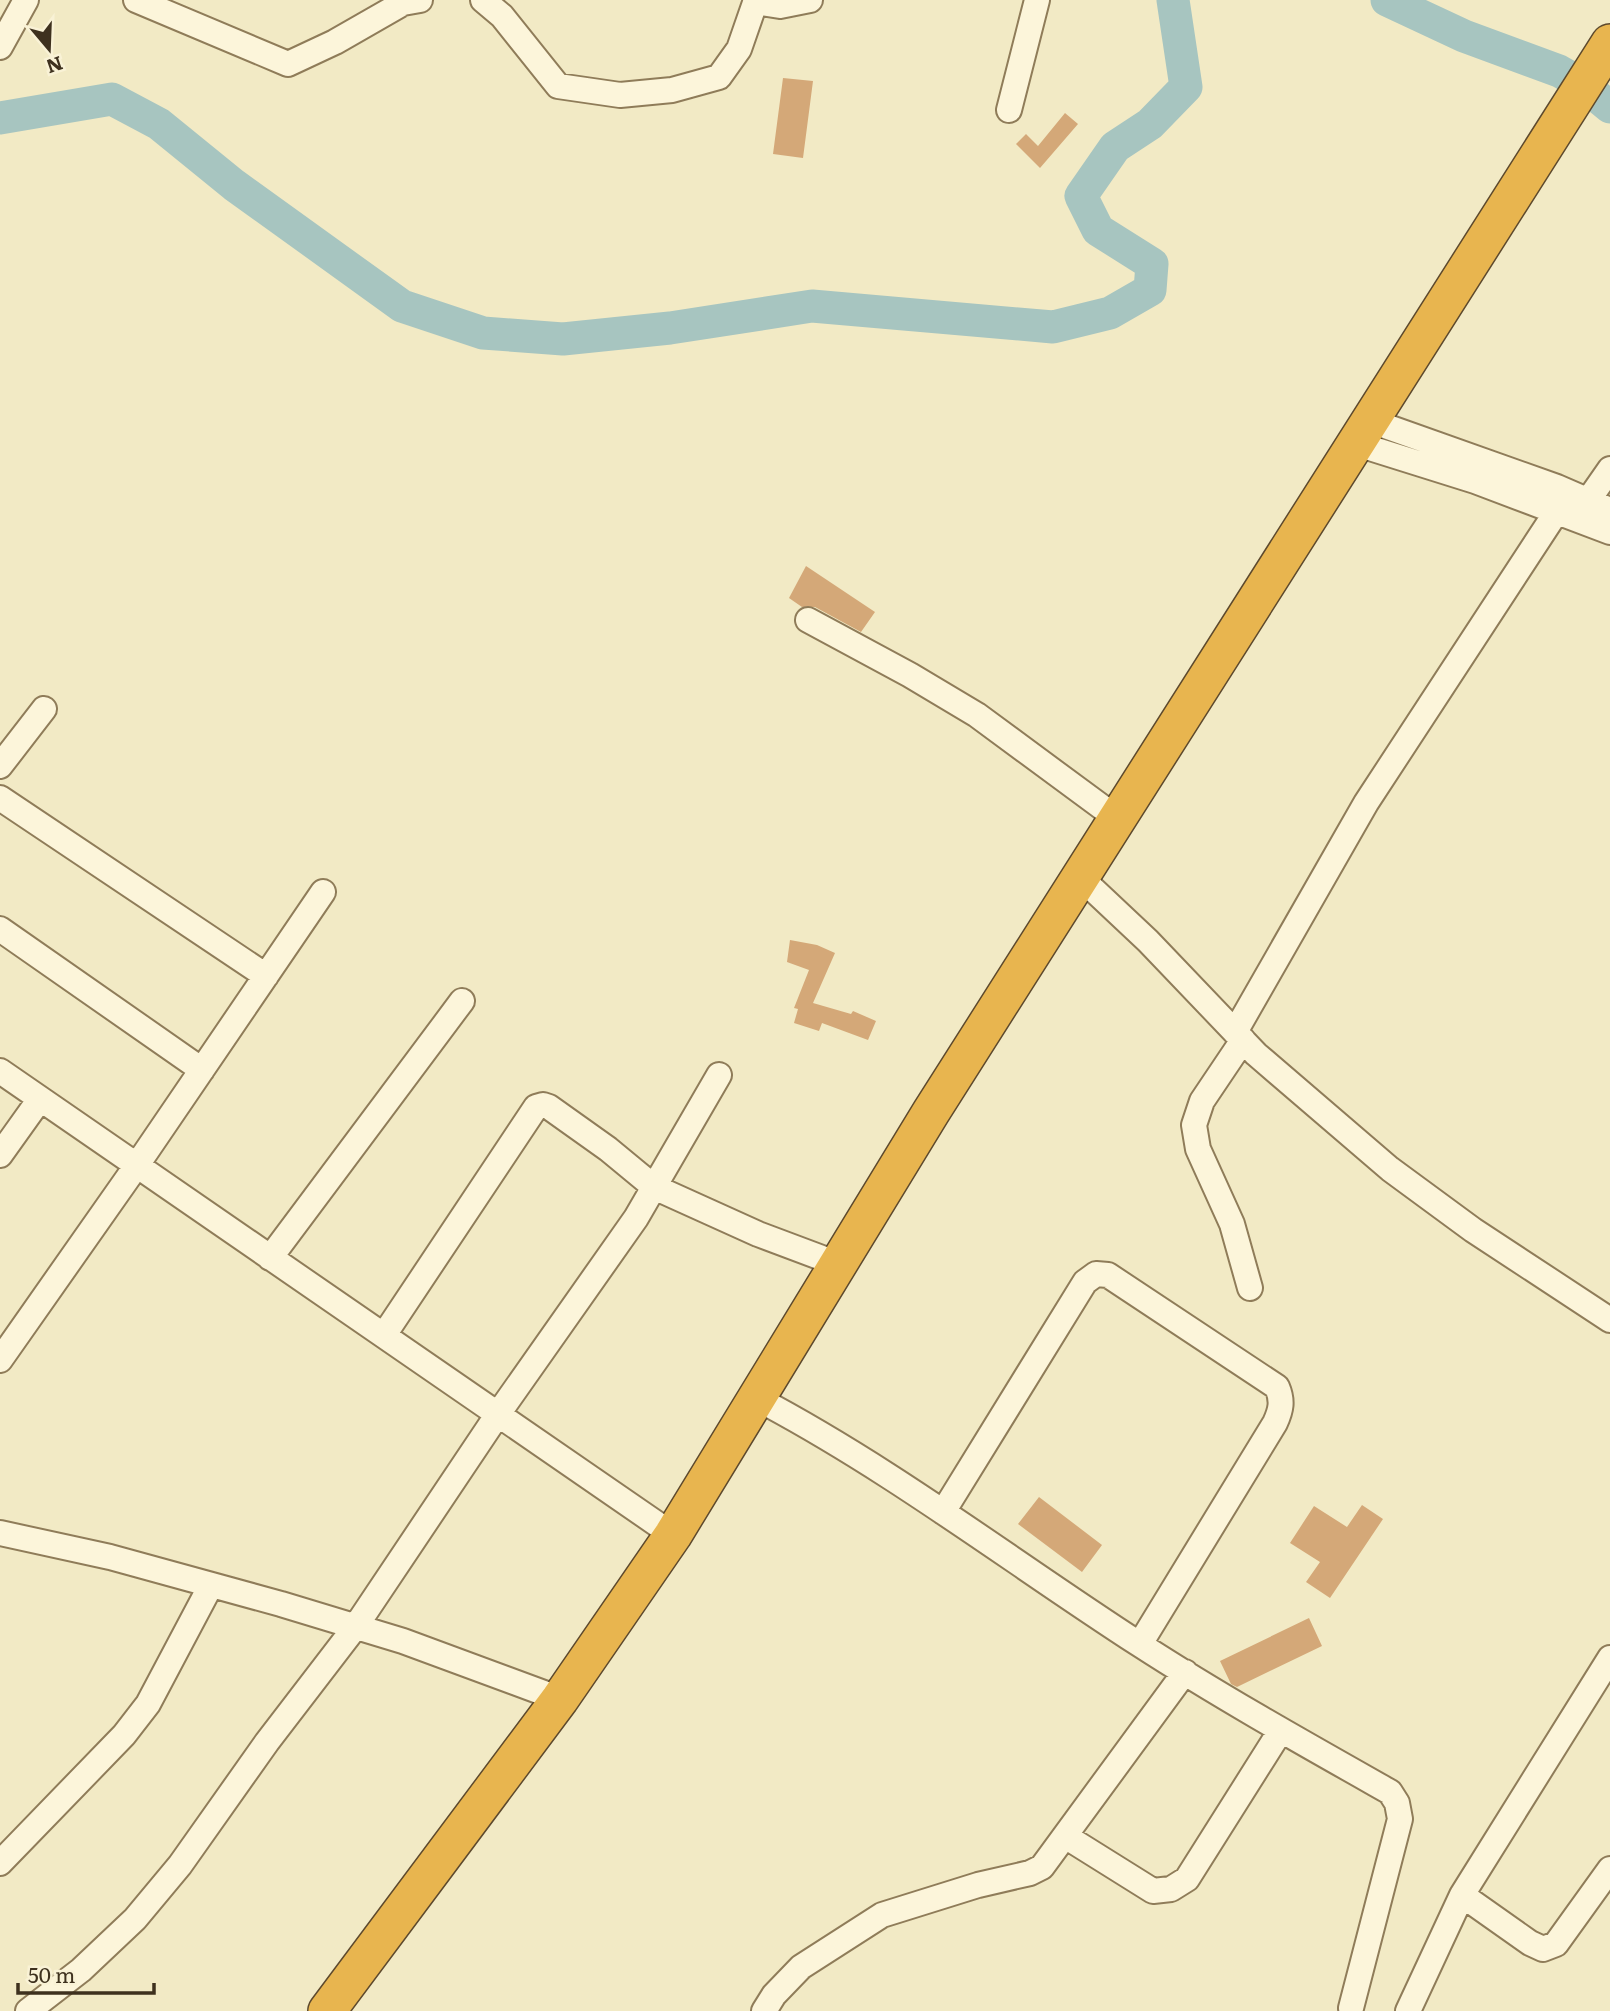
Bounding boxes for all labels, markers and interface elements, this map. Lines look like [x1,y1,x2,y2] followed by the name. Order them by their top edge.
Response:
[14,14,84,84] north arrow
[43,50,67,82] text: N
[18,1952,154,1996] scale bar
[28,1958,75,1989] text: 50 m

